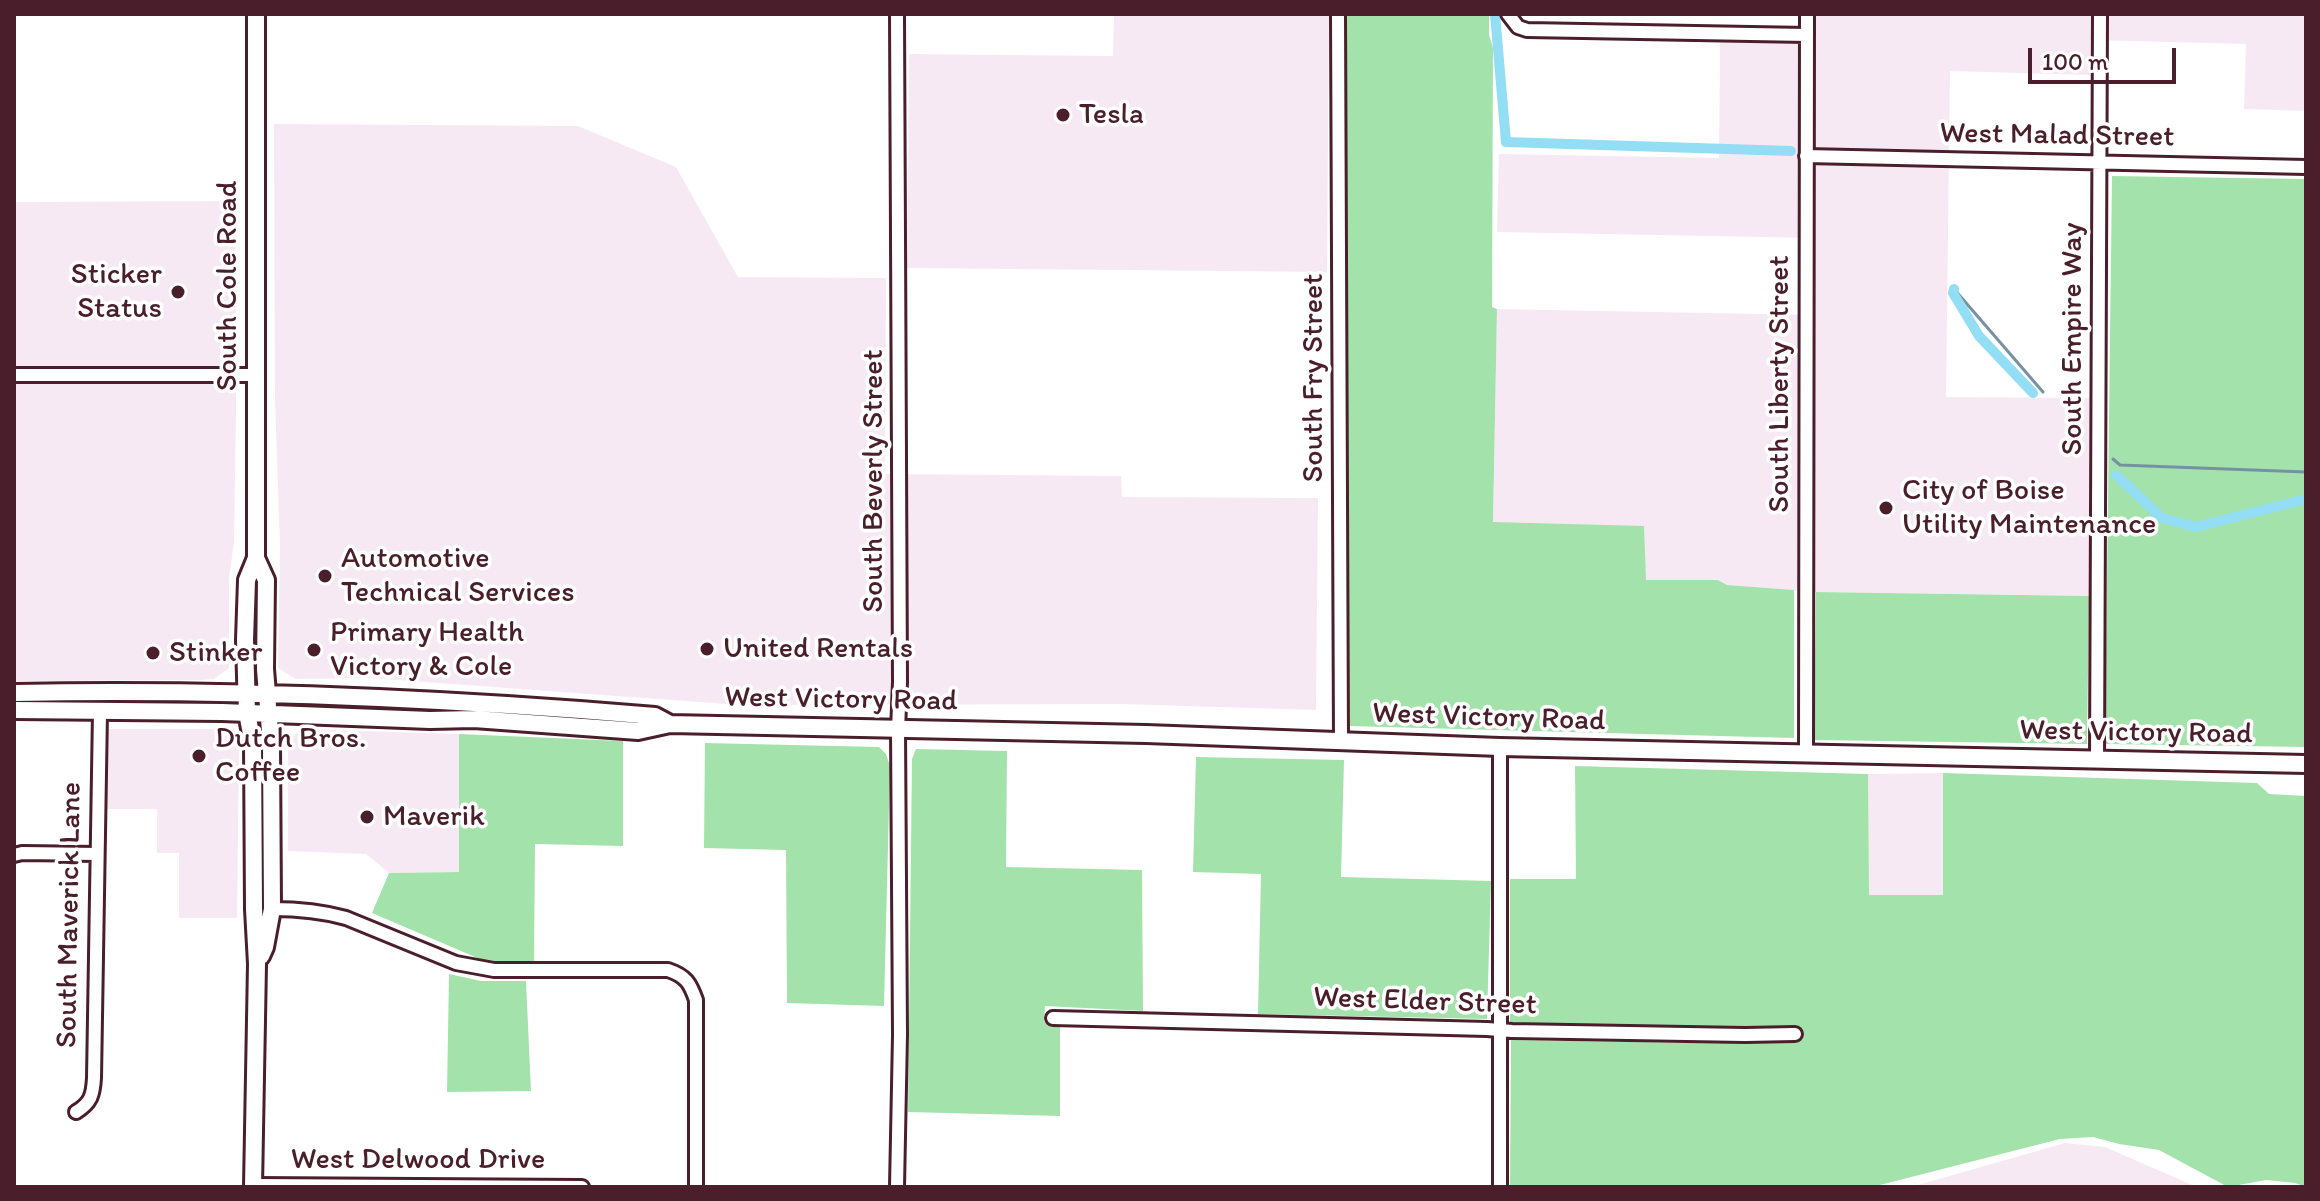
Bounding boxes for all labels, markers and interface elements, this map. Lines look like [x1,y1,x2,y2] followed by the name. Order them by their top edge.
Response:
[2032,32,2180,82] scale bar
[2042,47,2108,76] text: 100 m
[1079,97,1144,133] place label: Tesla
[1054,106,1072,124] marker: Tesla
[1939,116,2175,156] street label: West Malad Street
[210,181,246,391] street label: South Cole Road
[2055,222,2091,456] street label: South Empire Way
[1762,255,1798,513] street label: South Liberty Street
[71,257,162,328] place label: Sticker Status
[1296,273,1332,483] street label: South Fry Street
[169,283,187,301] marker: Sticker Status
[856,349,892,613] street label: South Beverly Street
[1902,473,2156,544] place label: City of Boise Utility Maintenance
[1877,499,1895,517] marker: City of Boise Utility Maintenance
[341,541,575,612] place label: Automotive Technical Services
[316,567,334,585] marker: Automotive Technical Services
[330,615,524,686] place label: Primary Health Victory & Cole
[723,631,913,667] place label: United Rentals
[169,635,262,671] place label: Stinker
[698,640,716,658] marker: United Rentals
[305,641,323,659] marker: Primary Health Victory & Cole
[144,644,162,662] marker: Stinker
[724,680,958,720] street label: West Victory Road
[1372,696,1606,740] street label: West Victory Road
[2019,713,2253,753] street label: West Victory Road
[215,721,366,792] place label: Dutch Bros. Coffee
[190,747,208,765] marker: Dutch Bros. Coffee
[50,782,90,1048] street label: South Maverick Lane
[383,799,485,835] place label: Maverik
[358,808,376,826] marker: Maverik
[1313,980,1537,1024] street label: West Elder Street
[291,1142,545,1178] street label: West Delwood Drive

